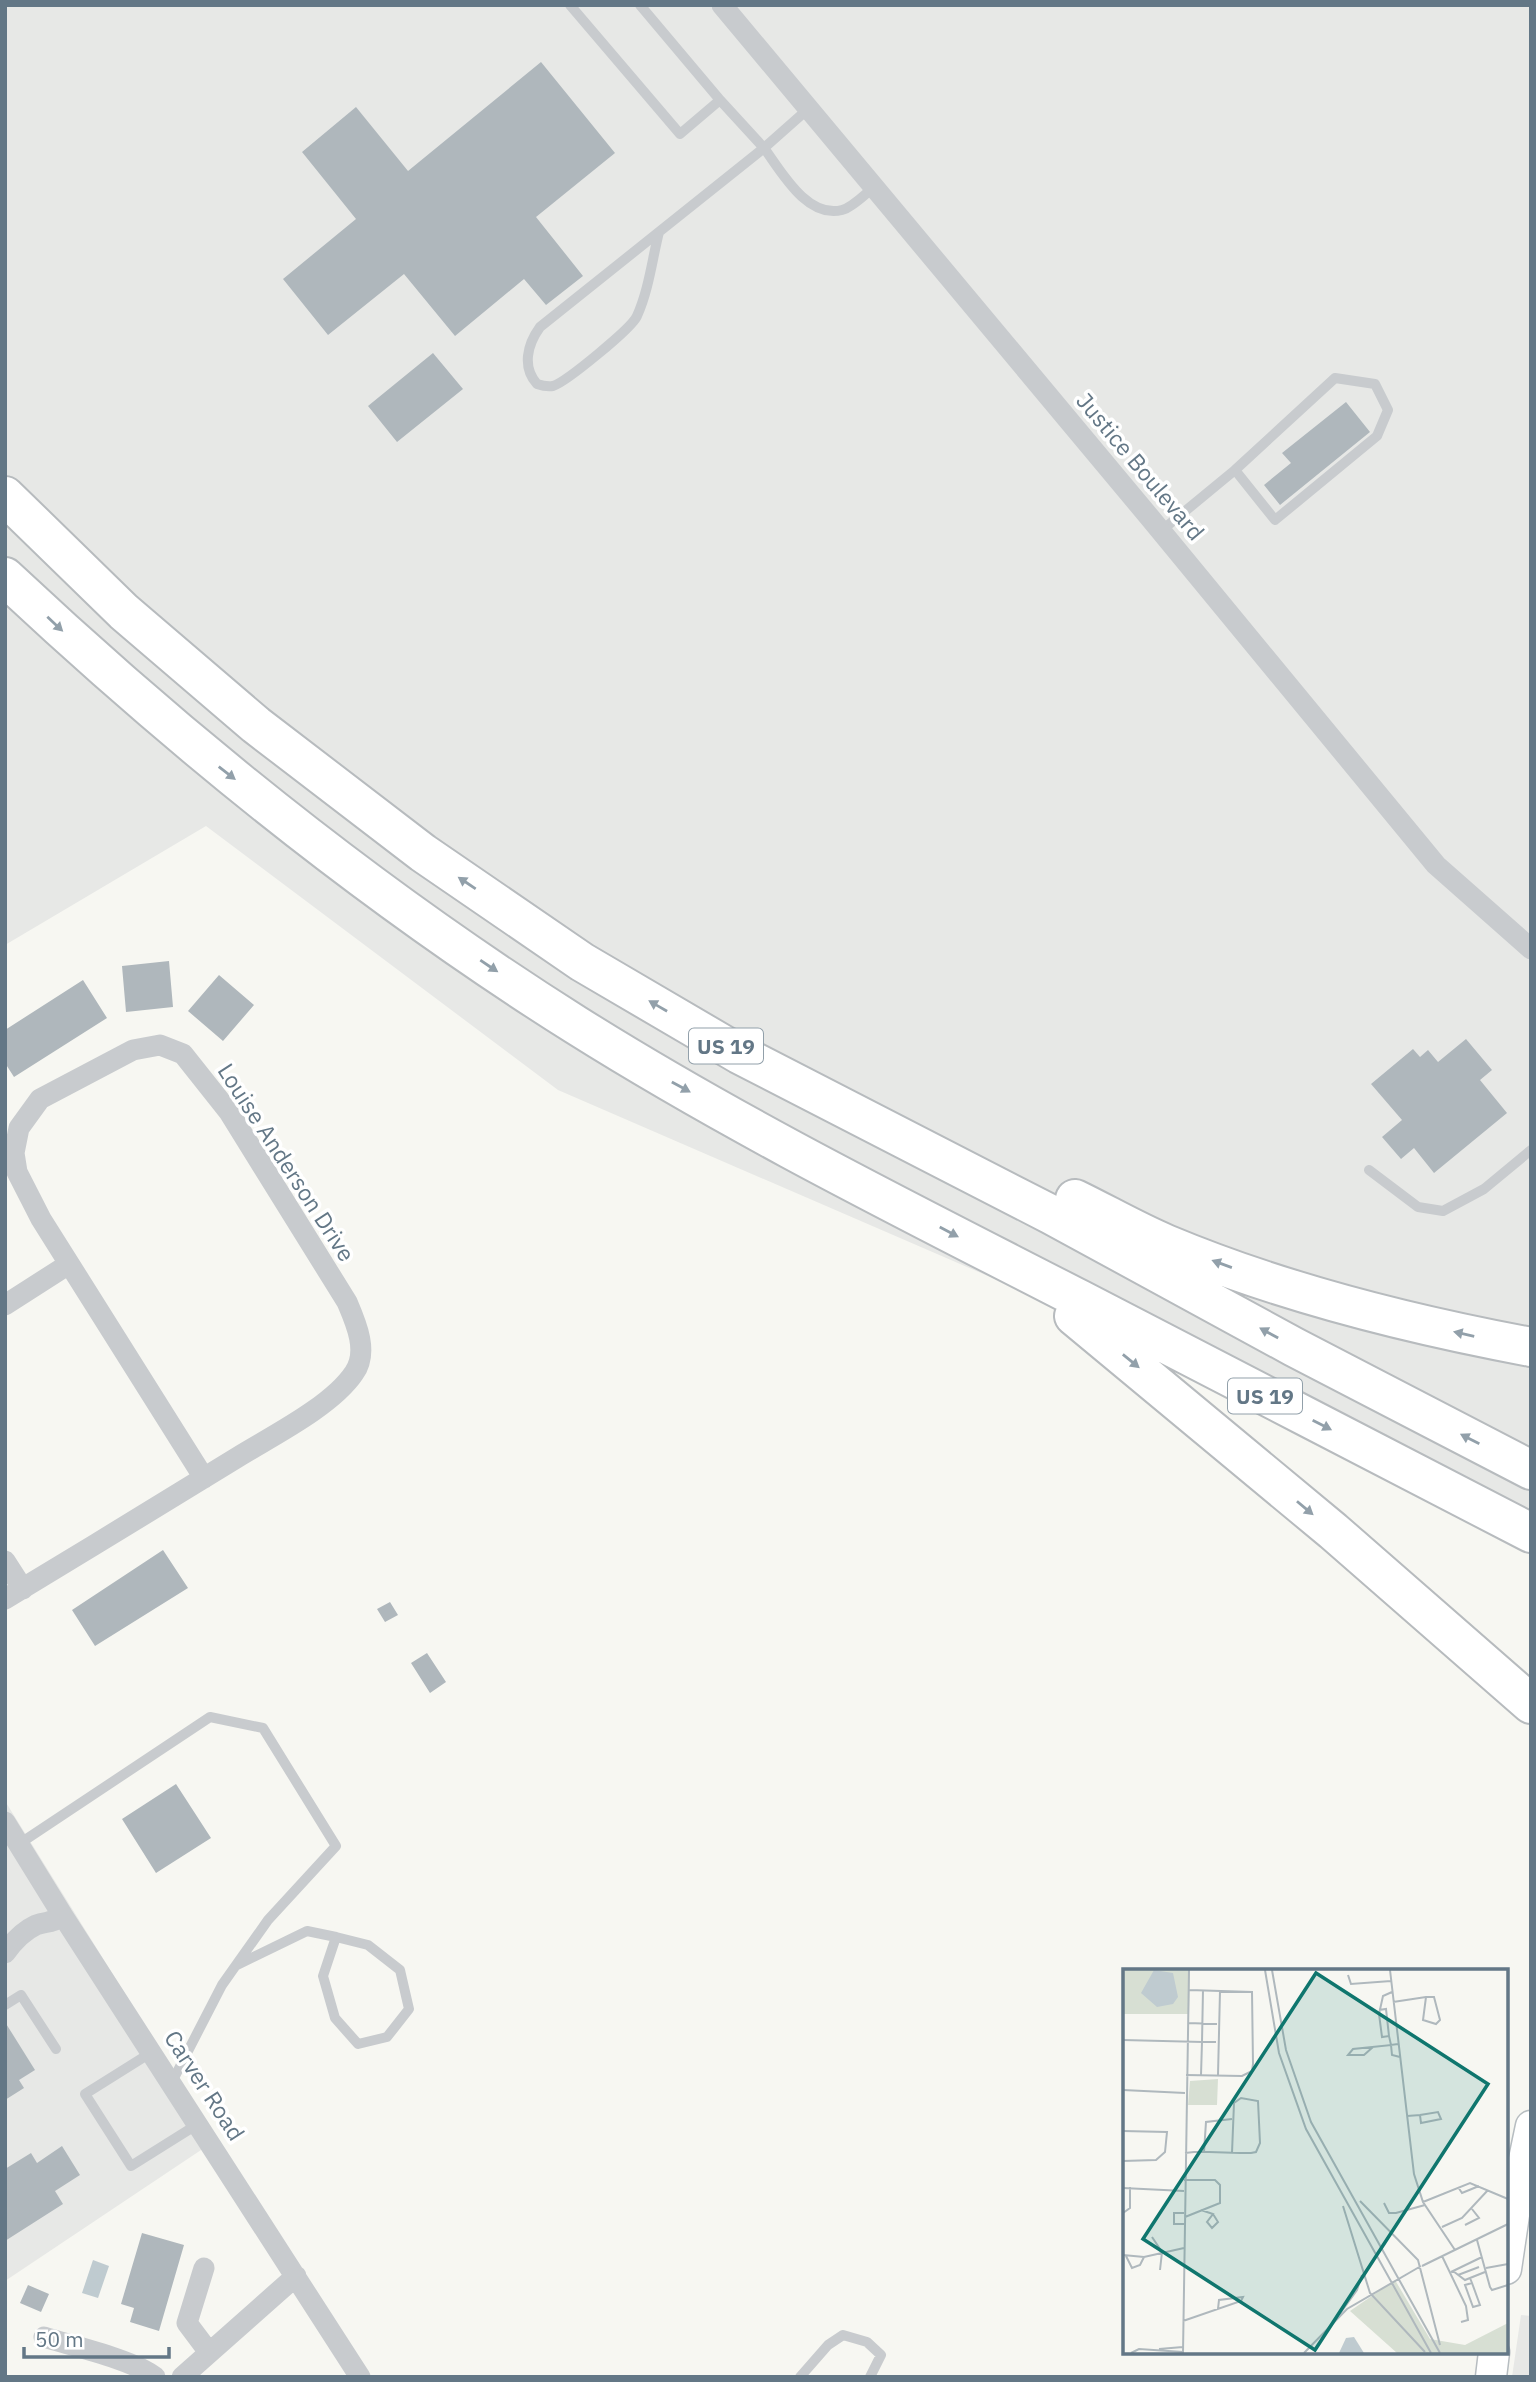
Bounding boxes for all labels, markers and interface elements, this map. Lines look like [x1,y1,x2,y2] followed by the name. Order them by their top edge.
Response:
[1070,386,1212,546] street label: Justice Boulevard
[46,615,63,631] one-way arrow
[217,765,235,780] one-way arrow
[458,876,476,890] one-way arrow
[480,959,498,973] one-way arrow
[648,1000,667,1012] one-way arrow
[689,1028,763,1064] road number: US 19
[212,1057,362,1267] street label: Louise Anderson Drive
[671,1081,691,1093] one-way arrow
[939,1226,959,1238] one-way arrow
[1211,1259,1232,1270] one-way arrow
[1259,1327,1278,1339] one-way arrow
[1453,1328,1475,1339] one-way arrow
[1121,1354,1139,1369] one-way arrow
[1228,1378,1302,1414] road number: US 19
[1312,1419,1332,1431] one-way arrow
[1460,1433,1480,1444] one-way arrow
[1296,1500,1314,1515] one-way arrow
[1123,1969,1508,2354] inset map
[158,2024,252,2146] street label: Carver Road
[24,2316,170,2360] scale bar
[35,2325,84,2353] text: 50 m

